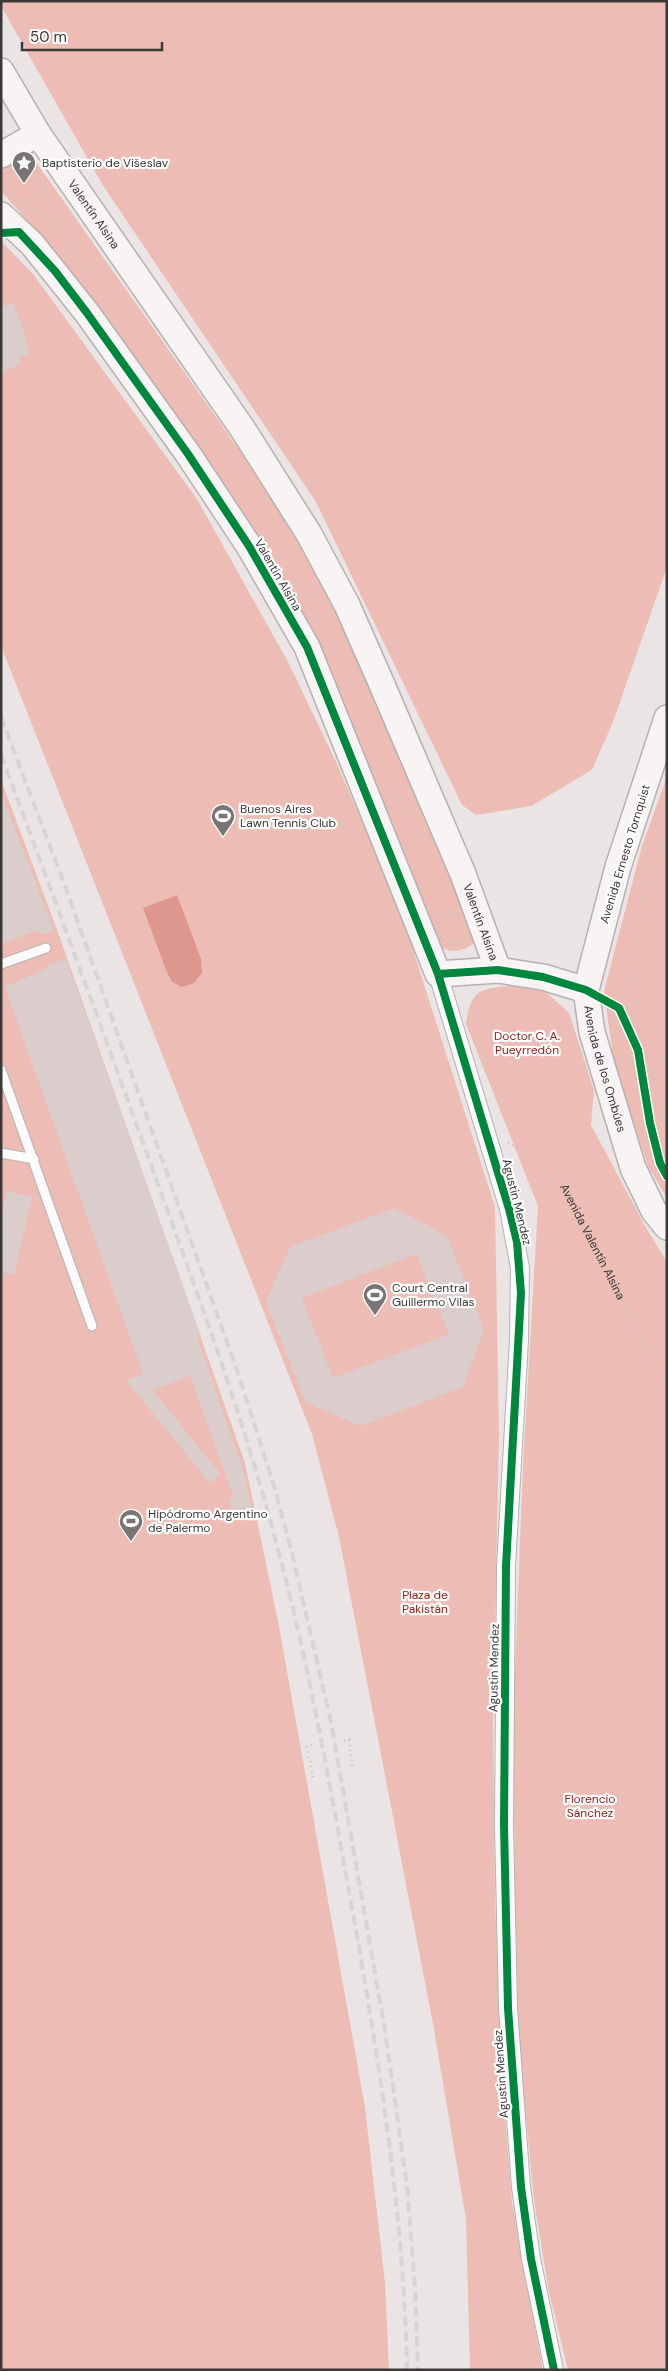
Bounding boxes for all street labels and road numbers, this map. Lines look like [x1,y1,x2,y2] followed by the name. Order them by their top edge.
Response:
[64,177,123,252] street label: Valentín Alsina
[251,536,305,614] street label: Valentín Alsina
[596,782,654,925] street label: Avenida Ernesto Tornquist
[459,881,502,963] street label: Valentín Alsina
[580,1004,630,1134] street label: Avenida de los Ombúes
[499,1157,535,1247] street label: Agustin Mendez
[556,1181,629,1302] street label: Avenida Valentín Alsina
[485,1624,503,1712] street label: Agustin Mendez
[490,2029,512,2119] street label: Agustin Mendez

